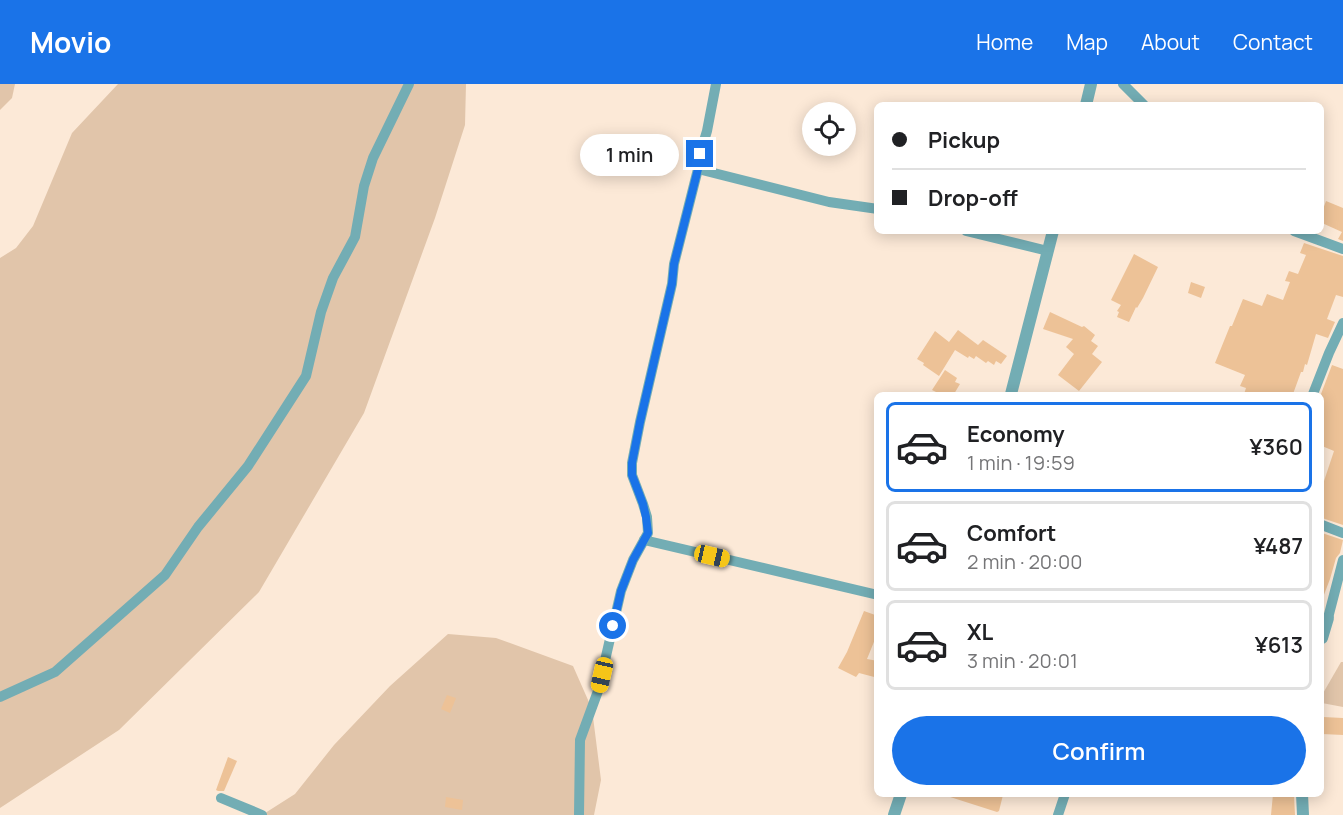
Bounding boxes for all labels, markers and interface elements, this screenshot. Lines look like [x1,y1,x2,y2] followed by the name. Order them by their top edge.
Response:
[30,23,111,61] text: Movio
[976,28,1033,56] text: Home
[1066,28,1108,56] text: Map
[1141,28,1200,56] text: About
[1233,28,1313,56] text: Contact
[802,102,856,156] map controls
[802,102,856,156] button: locate
[928,125,1000,155] text: Pickup
[580,133,679,175] callout: 1 min
[686,140,713,167] route end
[606,141,653,168] text: 1 min
[928,183,1018,213] text: Drop-off
[967,419,1065,449] text: Economy
[895,420,949,474] icon: car
[1250,432,1303,462] text: ¥360
[967,449,1075,476] text: 1 min · 19:59
[967,518,1056,548] text: Comfort
[895,519,949,573] icon: car
[1254,531,1303,561] text: ¥487
[692,543,732,569] car
[967,548,1082,575] text: 2 min · 20:00
[599,612,626,639] route start
[967,617,993,647] text: XL
[895,618,949,672] icon: car
[1255,630,1303,660] text: ¥613
[967,647,1078,674] text: 3 min · 20:01
[589,655,615,695] car
[892,716,1306,785] button: Confirm

